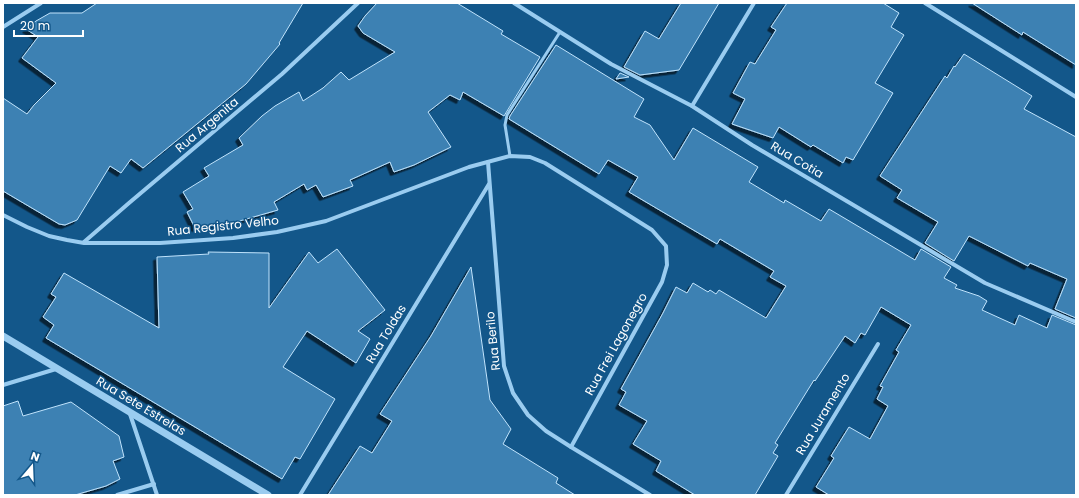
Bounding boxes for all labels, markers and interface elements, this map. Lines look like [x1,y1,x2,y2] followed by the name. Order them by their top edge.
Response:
[14,12,83,38] scale bar
[20,17,50,34] text: 20 m
[172,93,242,156] street label: Rua Argenita
[768,137,827,182] street label: Rua Cotia
[166,211,280,240] street label: Rua Registro Velho
[580,289,651,398] street label: Rua Frei Lagonegro
[361,301,410,366] street label: Rua Toldas
[481,310,504,371] street label: Rua Berilo
[791,369,854,458] street label: Rua Juramento
[93,372,189,439] street label: Rua Sete Estrelas
[12,446,52,486] north arrow
[29,448,42,465] text: N

